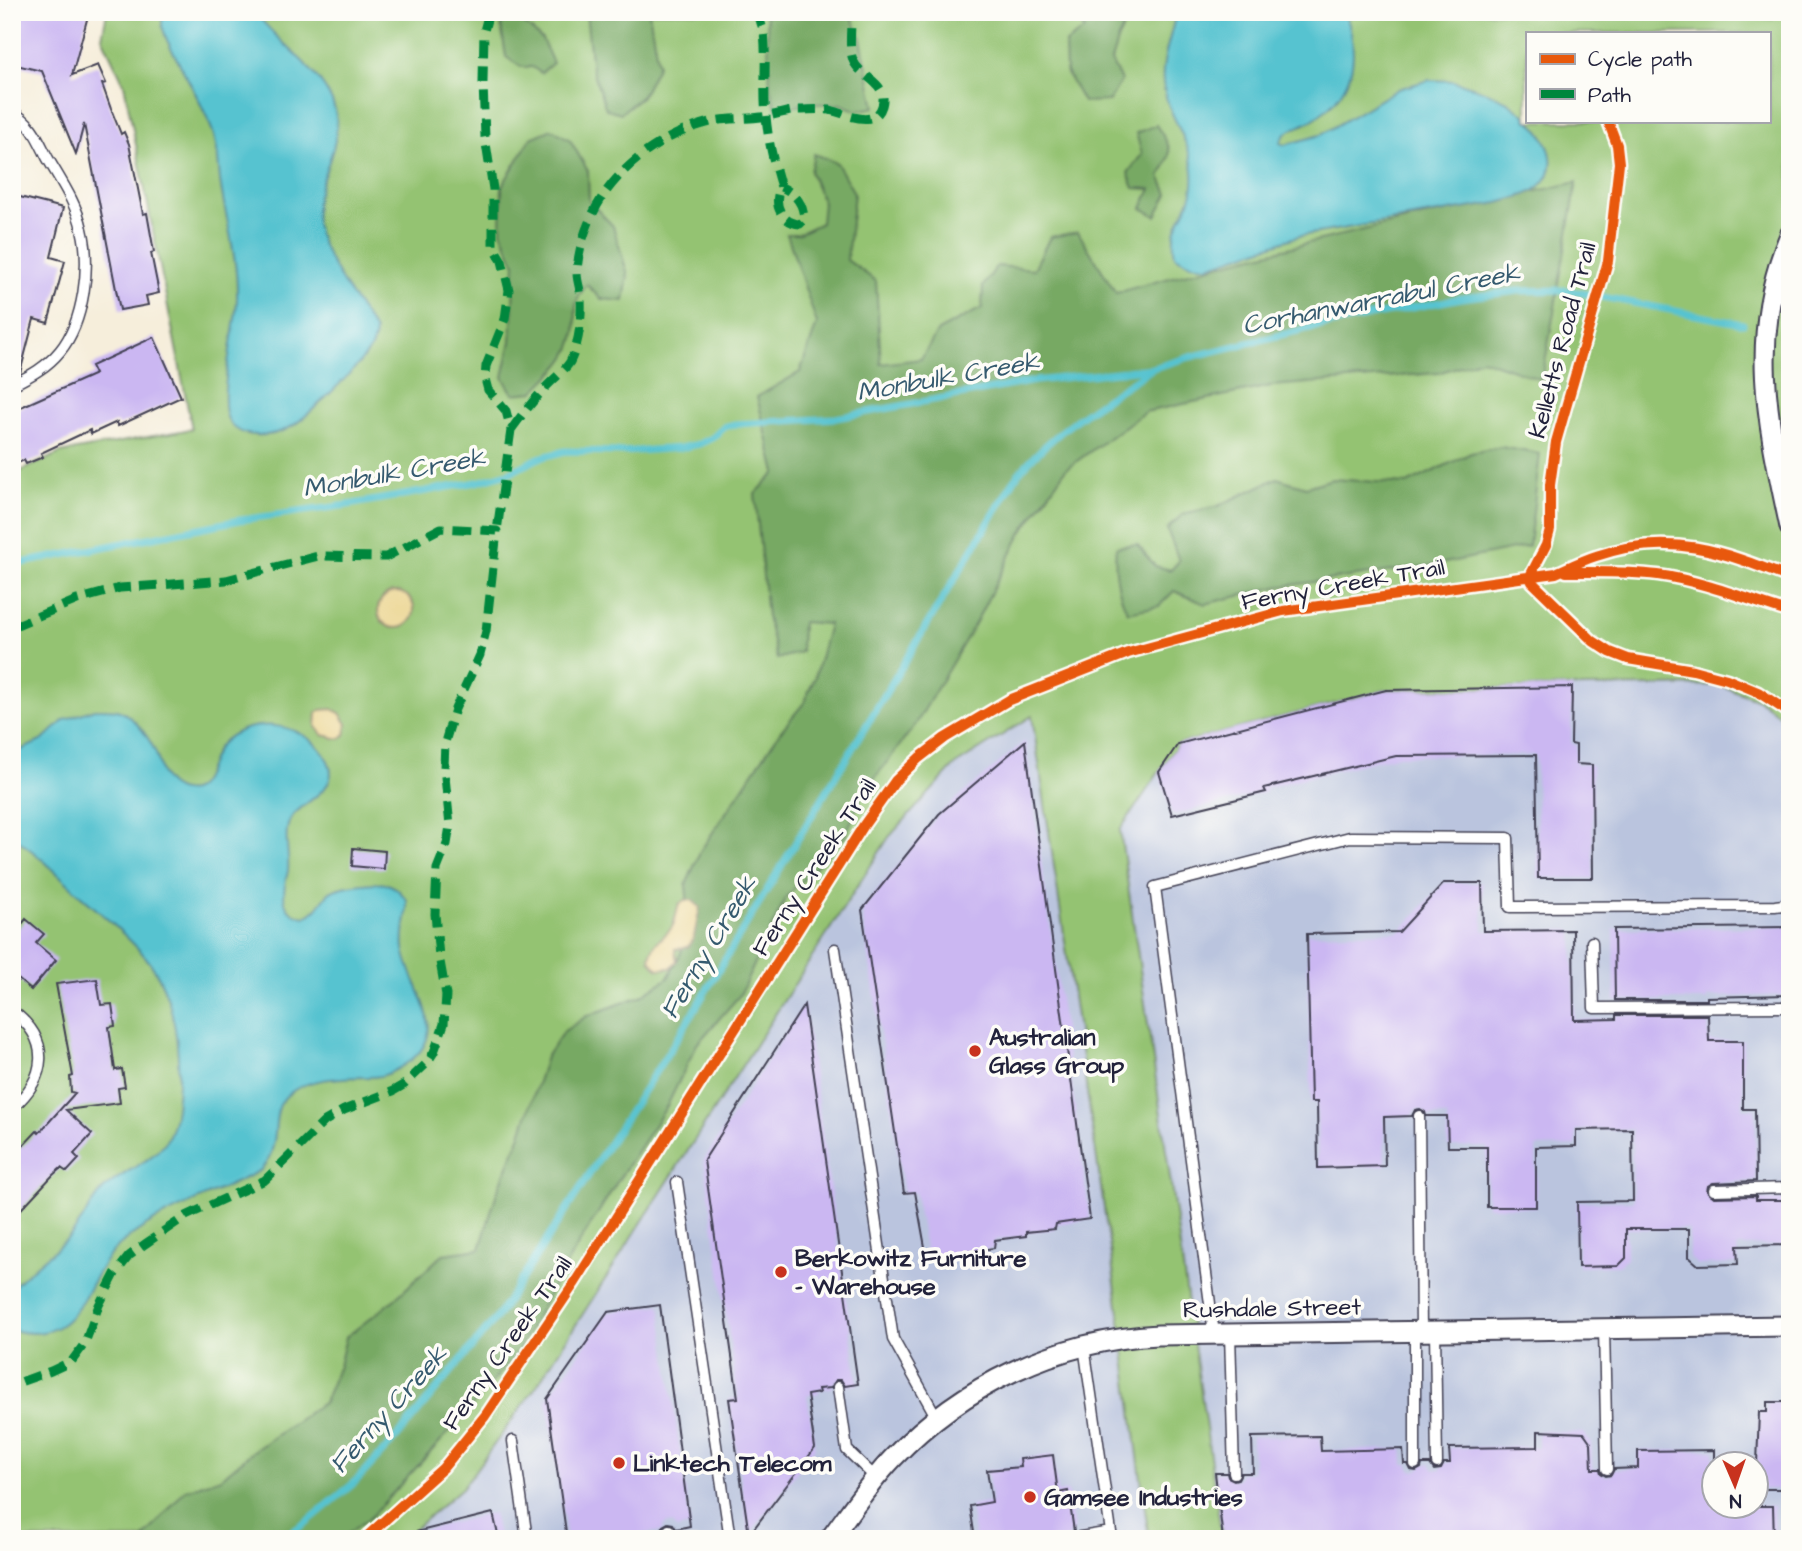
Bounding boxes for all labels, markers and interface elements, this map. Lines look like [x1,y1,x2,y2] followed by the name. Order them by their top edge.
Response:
[1526,32,1770,122] legend
[1588,45,1693,76] text: Cycle path
[1588,81,1632,110] text: Path
[1520,238,1605,442] street label: Kelletts Road Trail
[1239,254,1524,344] water label: Corhanwarrabul Creek
[854,343,1043,411] water label: Monbulk Creek
[300,439,489,507] water label: Monbulk Creek
[1239,550,1448,621] street label: Ferny Creek Trail
[744,772,886,964] street label: Ferny Creek Trail
[652,868,767,1026] water label: Ferny Creek
[989,1021,1125,1083] place label: Australian Glass Group
[967,1043,983,1059] marker: Australian Glass Group
[795,1242,1027,1304] place label: Berkowitz Furniture - Warehouse
[435,1249,582,1438] street label: Ferny Creek Trail
[773,1264,789,1280] marker: Berkowitz Furniture - Warehouse
[1183,1290,1362,1328] street label: Rushdale Street
[322,1337,457,1482] water label: Ferny Creek
[633,1447,832,1481] place label: Linktech Telecom
[1700,1450,1770,1520] north arrow
[611,1455,627,1471] marker: Linktech Telecom
[1044,1481,1243,1515] place label: Gamsee Industries
[1729,1487,1742,1514] text: N
[1022,1489,1038,1505] marker: Gamsee Industries

